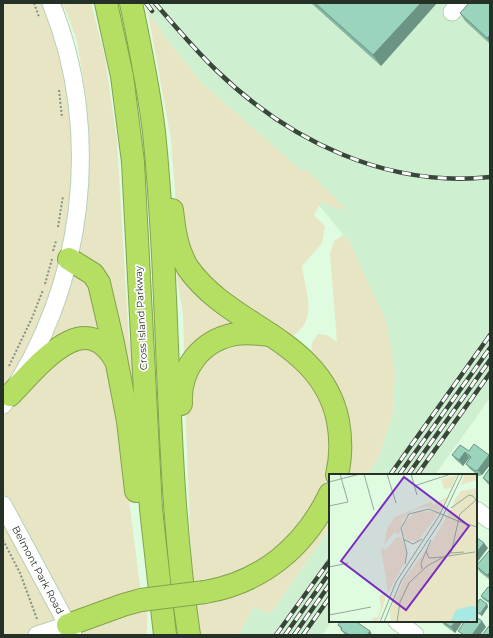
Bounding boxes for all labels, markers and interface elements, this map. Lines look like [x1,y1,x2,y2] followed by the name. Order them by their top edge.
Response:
[132,265,150,371] street label: Cross Island Parkway
[329,474,477,622] inset map
[9,524,67,616] street label: Belmont Park Road

